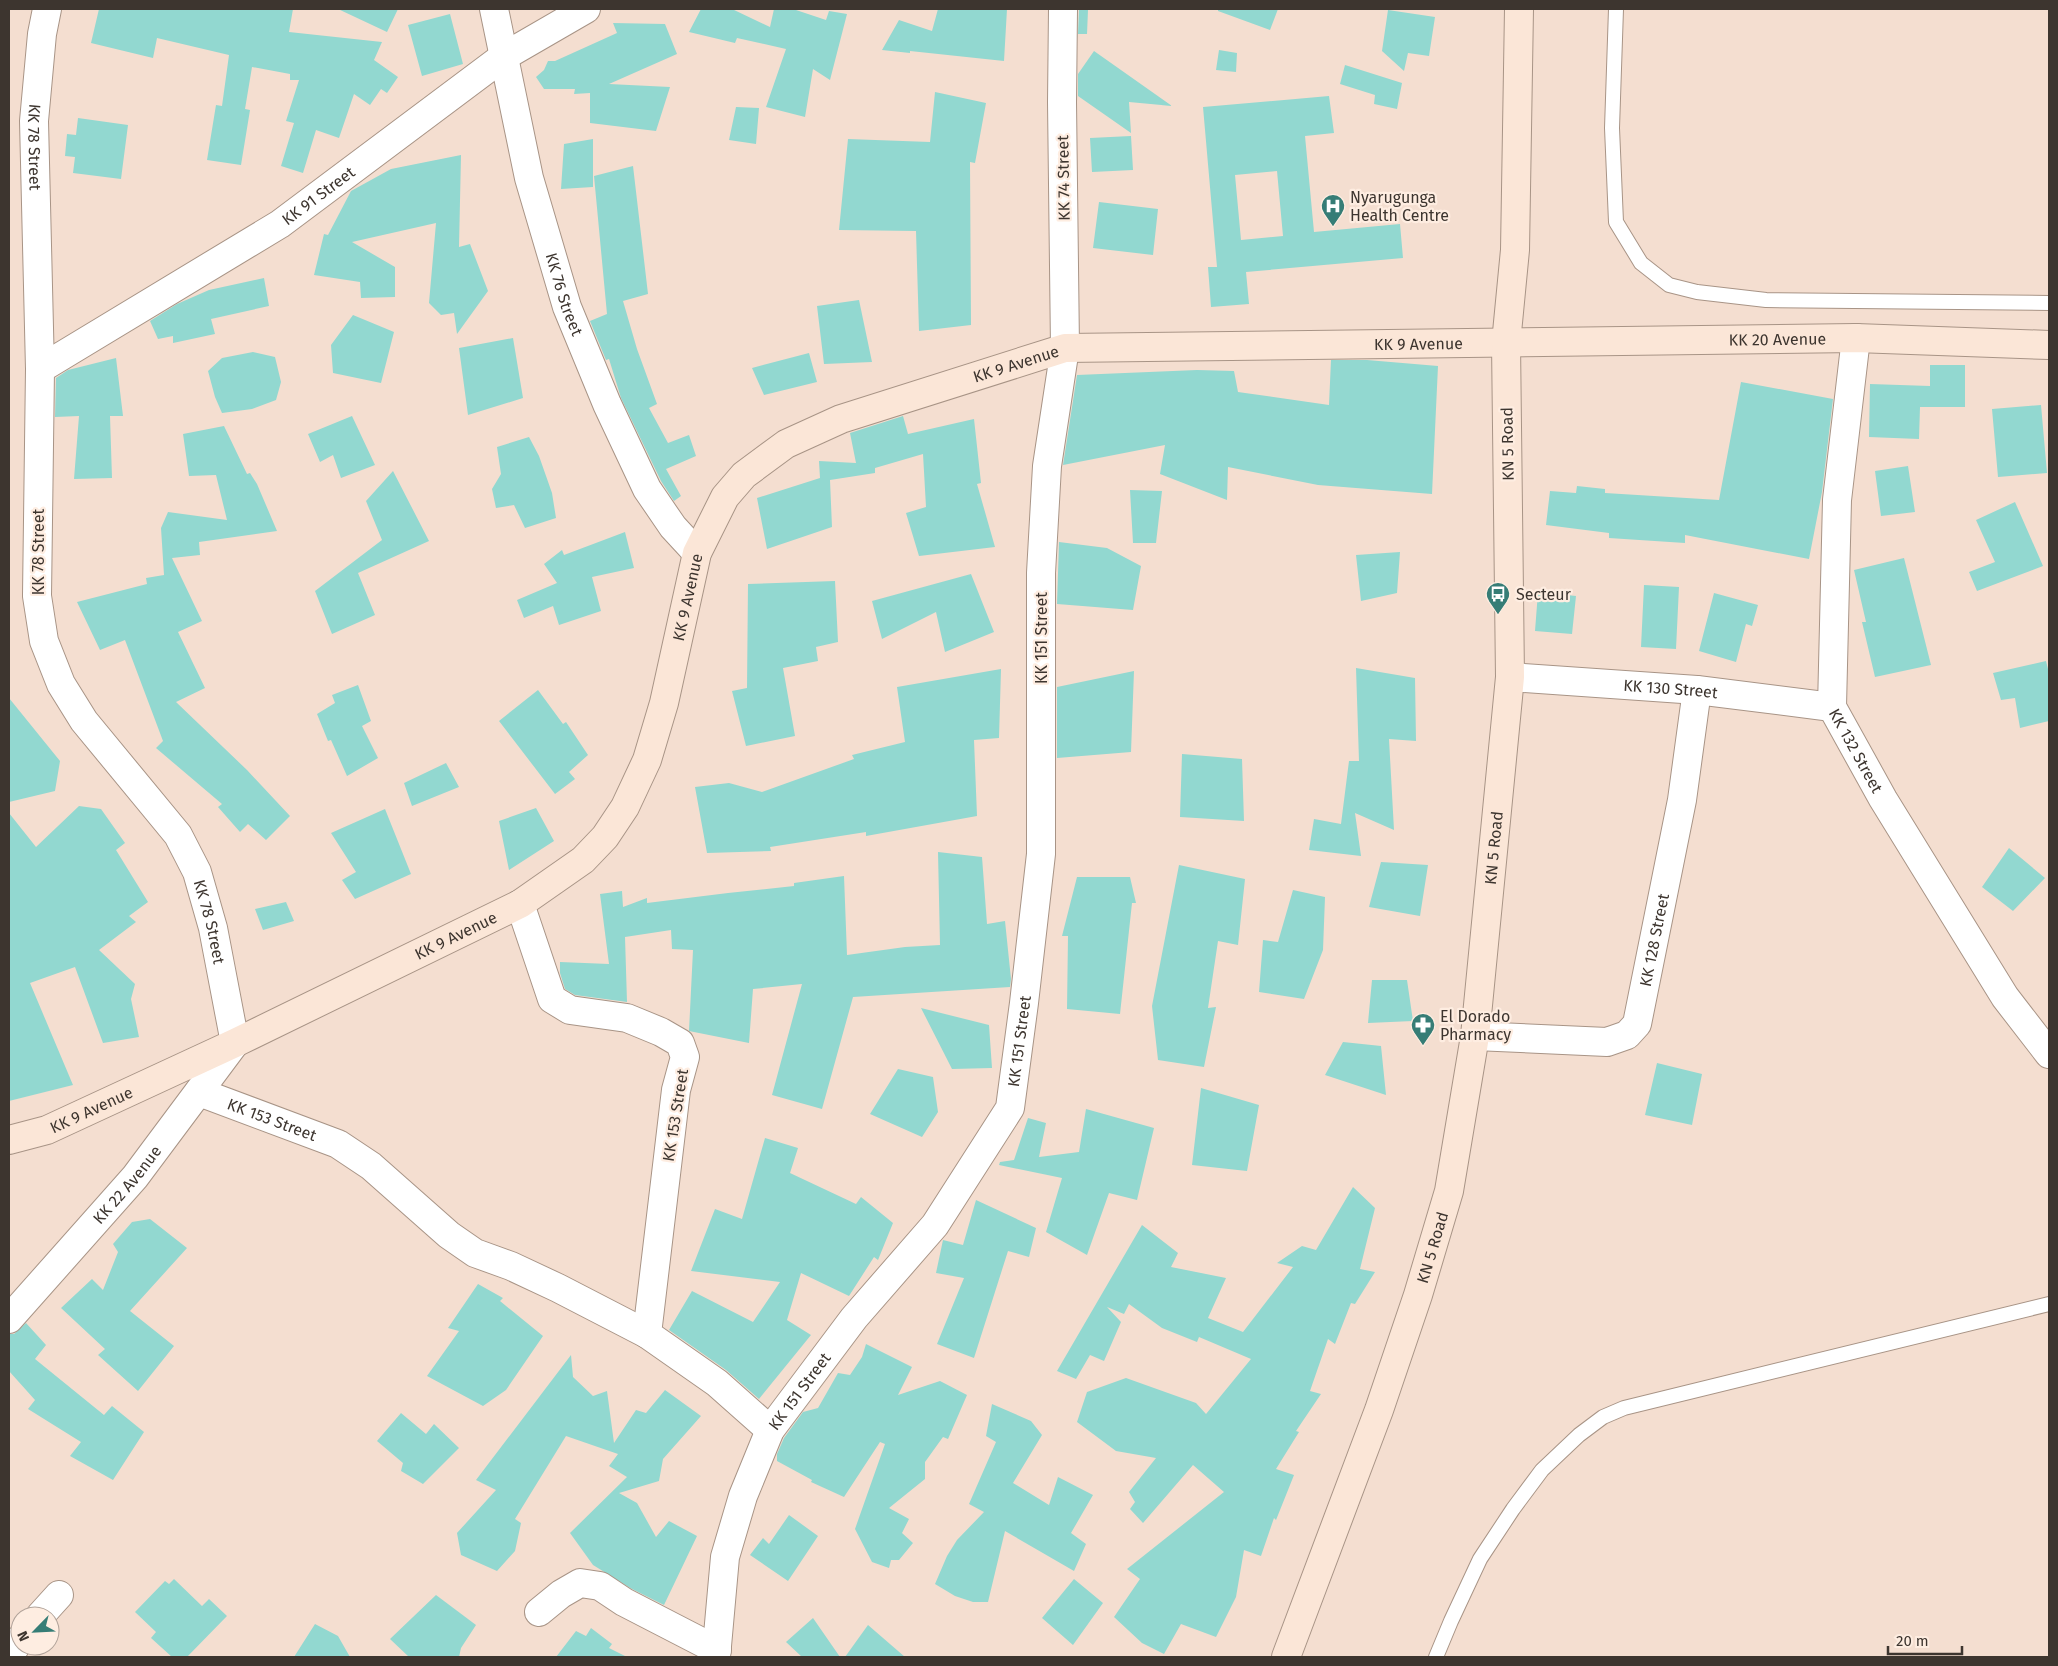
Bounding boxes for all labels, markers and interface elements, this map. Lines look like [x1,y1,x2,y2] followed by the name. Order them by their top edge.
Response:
[24,103,45,191] street label: KK 78 Street
[1053,135,1074,221] street label: KK 74 Street
[278,162,359,229] street label: KK 91 Street
[1350,188,1449,225] place label: Nyarugunga Health Centre
[1320,193,1346,227] hospital icon: Nyarugunga Health Centre
[542,251,587,339] street label: KK 76 Street
[1729,329,1826,350] street label: KK 20 Avenue
[1374,334,1463,354] street label: KK 9 Avenue
[971,342,1061,387] street label: KK 9 Avenue
[1497,407,1518,481] street label: KN 5 Road
[29,509,48,595] street label: KK 78 Street
[669,552,707,643] street label: KK 9 Avenue
[1485,581,1511,615] bus stop icon: Secteur
[1516,585,1572,604] place label: Secteur
[1032,592,1051,684] street label: KK 151 Street
[1623,676,1719,703] street label: KK 130 Street
[1825,705,1887,797] street label: KK 132 Street
[1481,810,1507,886] street label: KN 5 Road
[190,877,229,966] street label: KK 78 Street
[1636,892,1673,988] street label: KK 128 Street
[412,908,500,964] street label: KK 9 Avenue
[1004,994,1035,1088] street label: KK 151 Street
[1440,1007,1511,1044] place label: El Dorado Pharmacy
[1410,1012,1436,1046] pharmacy icon: El Dorado Pharmacy
[659,1067,692,1163] street label: KK 153 Street
[47,1083,136,1137] street label: KK 9 Avenue
[225,1094,319,1145] street label: KK 153 Street
[89,1142,165,1228] street label: KK 22 Avenue
[1413,1209,1452,1286] street label: KN 5 Road
[764,1349,835,1434] street label: KK 151 Street
[10,1606,60,1656] north arrow
[1888,1624,1962,1656] scale bar
[14,1628,33,1644] text: N
[1896,1632,1929,1650] text: 20 m

